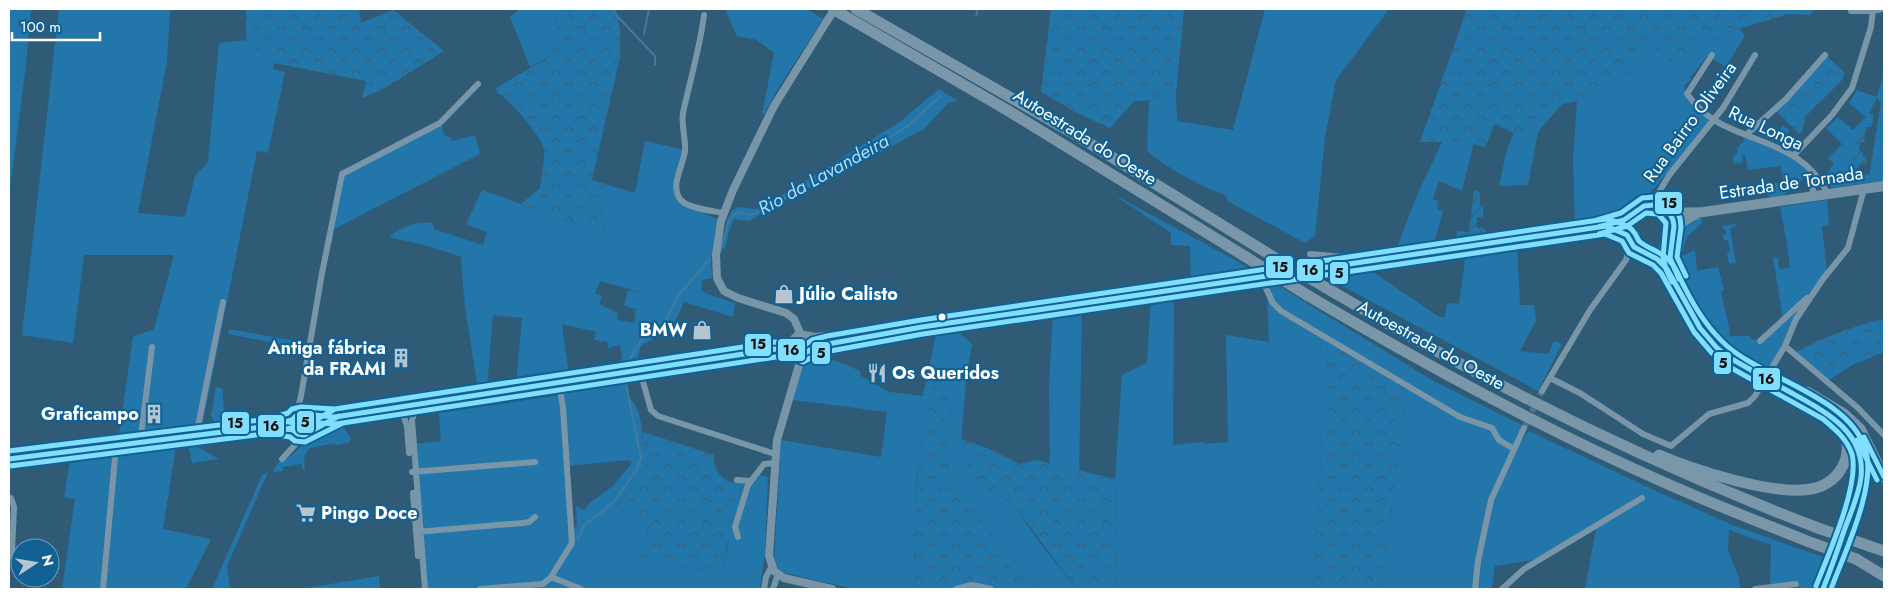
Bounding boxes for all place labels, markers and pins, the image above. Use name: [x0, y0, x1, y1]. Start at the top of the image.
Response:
place label: Júlio Calisto: [796, 281, 898, 307]
shop icon: Júlio Calisto: [773, 283, 795, 305]
unlabelled marker: [937, 312, 947, 322]
place label: BMW: [640, 317, 688, 343]
shop icon: BMW: [691, 319, 713, 341]
place label: Antiga fábrica da FRAMI: [267, 335, 386, 382]
building icon: Antiga fábrica da FRAMI: [390, 347, 412, 369]
place label: Os Queridos: [892, 360, 999, 386]
restaurant icon: Os Queridos: [866, 362, 888, 384]
place label: Graficampo: [41, 401, 139, 427]
building icon: Graficampo: [143, 403, 165, 425]
place label: Pingo Doce: [321, 500, 418, 526]
supermarket icon: Pingo Doce: [295, 502, 317, 524]

